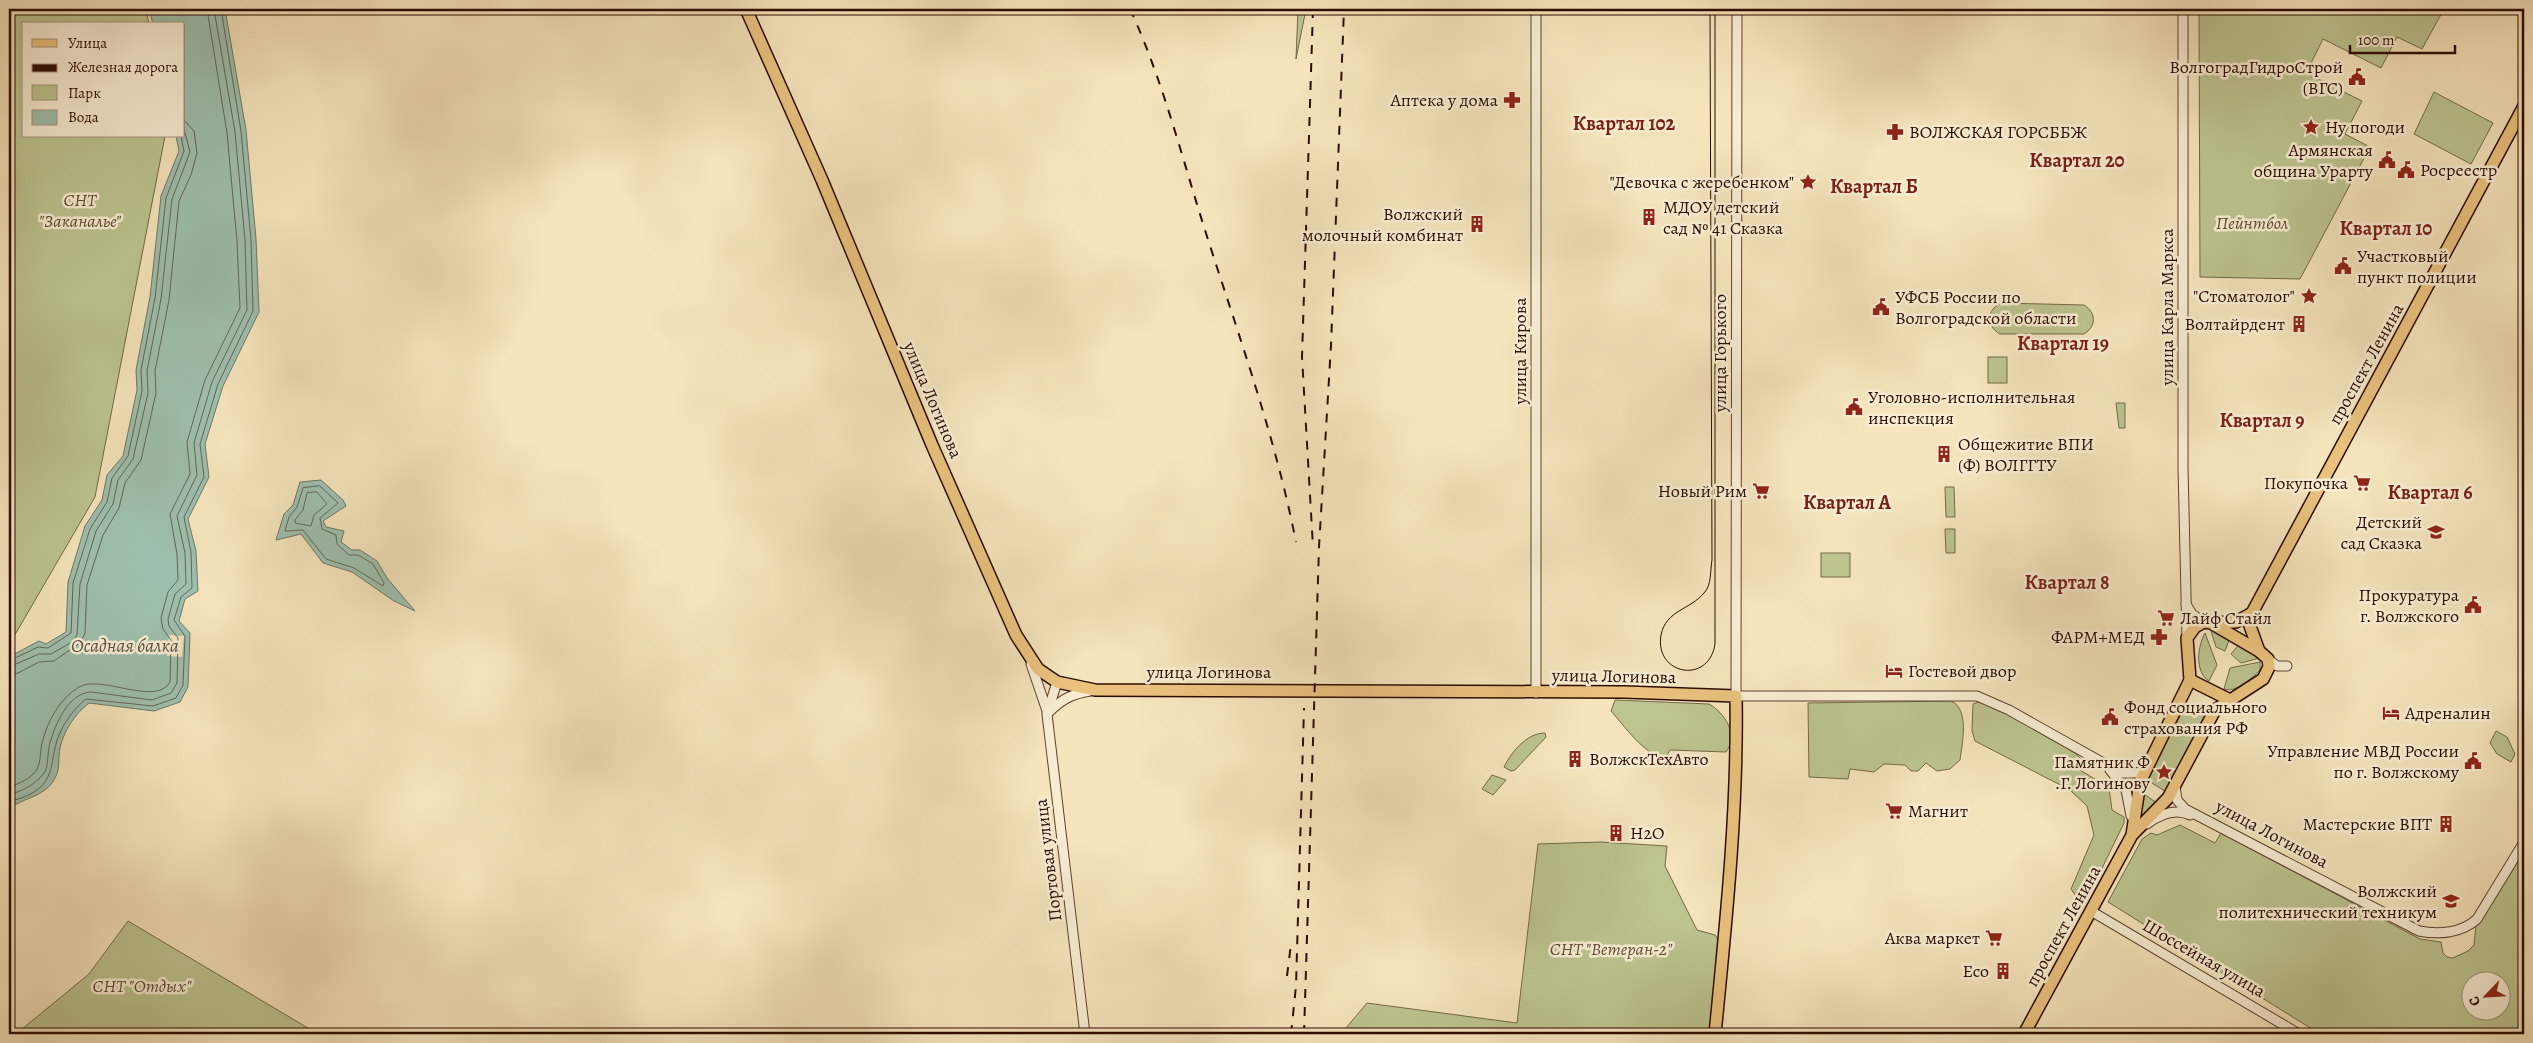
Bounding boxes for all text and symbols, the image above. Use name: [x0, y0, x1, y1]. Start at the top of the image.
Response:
legend: [22, 22, 185, 138]
scale bar: [2350, 22, 2456, 54]
text: 100 m: [2358, 30, 2395, 50]
text: Улица: [68, 33, 107, 53]
place label: ВолгоградГидроСтрой (ВГС): [2169, 55, 2343, 100]
text: Железная дорога: [68, 57, 178, 77]
public building icon: ВолгоградГидроСтрой (ВГС): [2347, 67, 2367, 87]
text: Парк: [68, 83, 101, 103]
place label: Аптека у дома: [1390, 88, 1499, 112]
pharmacy icon: Аптека у дома: [1502, 90, 1522, 110]
text: Вода: [68, 107, 99, 127]
district label: Квартал 102: [1573, 110, 1676, 137]
place label: Ну погоди: [2325, 115, 2405, 139]
place icon: Ну погоди: [2301, 117, 2321, 137]
place label: ВОЛЖСКАЯ ГОРСББЖ: [1909, 120, 2087, 144]
pharmacy icon: ВОЛЖСКАЯ ГОРСББЖ: [1885, 122, 1905, 142]
place label: Армянская община Урарту: [2254, 138, 2374, 183]
district label: Квартал 20: [2029, 147, 2125, 174]
public building icon: Армянская община Урарту: [2377, 150, 2397, 170]
place label: Росреестр: [2420, 158, 2497, 182]
public building icon: Росреестр: [2396, 160, 2416, 180]
place label: "Девочка с жеребенком": [1610, 170, 1794, 194]
place icon: "Девочка с жеребенком": [1798, 172, 1818, 192]
district label: Квартал Б: [1830, 173, 1918, 200]
park label: СНТ "Заканалье": [39, 188, 122, 233]
place label: МДОУ детский сад № 41 Сказка: [1663, 195, 1784, 240]
place label: Волжский молочный комбинат: [1302, 202, 1463, 247]
building icon: МДОУ детский сад № 41 Сказка: [1639, 207, 1659, 227]
park label: Пейнтбол: [2216, 211, 2288, 235]
building icon: Волжский молочный комбинат: [1467, 214, 1487, 234]
district label: Квартал 10: [2340, 215, 2432, 242]
street label: улица Карла Маркса: [2155, 228, 2179, 387]
place label: Участковый пункт полиции: [2357, 244, 2477, 289]
public building icon: Участковый пункт полиции: [2333, 256, 2353, 276]
place label: "Стоматолог": [2193, 284, 2295, 308]
place label: УФСБ России по Волгоградской области: [1895, 285, 2076, 330]
place icon: "Стоматолог": [2299, 286, 2319, 306]
street label: улица Горького: [1708, 294, 1732, 413]
street label: улица Кирова: [1508, 297, 1532, 405]
public building icon: УФСБ России по Волгоградской области: [1871, 297, 1891, 317]
street label: проспект Ленина: [2323, 298, 2410, 429]
place label: Волтайрдент: [2185, 312, 2285, 336]
building icon: Волтайрдент: [2289, 314, 2309, 334]
district label: Квартал 19: [2017, 330, 2109, 357]
street label: улица Логинова: [897, 337, 969, 463]
place label: Уголовно-исполнительная инспекция: [1868, 385, 2075, 430]
public building icon: Уголовно-исполнительная инспекция: [1844, 397, 1864, 417]
district label: Квартал 9: [2220, 407, 2304, 434]
place label: Общежитие ВПИ (Ф) ВОЛГГТУ: [1958, 432, 2094, 477]
building icon: Общежитие ВПИ (Ф) ВОЛГГТУ: [1934, 444, 1954, 464]
place label: Покупочка: [2264, 471, 2349, 495]
supermarket icon: Покупочка: [2352, 473, 2372, 493]
place label: Новый Рим: [1658, 479, 1747, 503]
district label: Квартал 6: [2388, 479, 2473, 506]
supermarket icon: Новый Рим: [1751, 481, 1771, 501]
district label: Квартал А: [1803, 489, 1892, 516]
place label: Детский сад Сказка: [2340, 510, 2423, 555]
school or university icon: Детский сад Сказка: [2426, 522, 2446, 542]
district label: Квартал 8: [2024, 569, 2110, 596]
place label: Прокуратура г. Волжского: [2358, 583, 2460, 628]
public building icon: Прокуратура г. Волжского: [2463, 595, 2483, 615]
place label: Лайф Стайл: [2180, 606, 2272, 630]
supermarket icon: Лайф Стайл: [2156, 608, 2176, 628]
place label: ФАРМ+МЕД: [2051, 625, 2145, 649]
pharmacy icon: ФАРМ+МЕД: [2149, 627, 2169, 647]
water label: Осадная балка: [71, 633, 179, 659]
place label: Гостевой двор: [1908, 659, 2016, 683]
street label: улица Логинова: [1146, 660, 1272, 684]
hotel icon: Гостевой двор: [1884, 661, 1904, 681]
street label: улица Логинова: [1551, 663, 1677, 689]
place label: Фонд социального страхования РФ: [2124, 695, 2267, 740]
place label: Адреналин: [2404, 701, 2491, 725]
hotel icon: Адреналин: [2381, 703, 2401, 723]
public building icon: Фонд социального страхования РФ: [2100, 707, 2120, 727]
place label: Управление МВД России по г. Волжскому: [2267, 739, 2460, 784]
place label: ВолжскТехАвто: [1589, 747, 1709, 771]
building icon: ВолжскТехАвто: [1565, 749, 1585, 769]
place label: Памятник Ф .Г. Логинову: [2054, 750, 2151, 795]
public building icon: Управление МВД России по г. Волжскому: [2463, 751, 2483, 771]
place icon: Памятник Ф .Г. Логинову: [2154, 762, 2174, 782]
street label: улица Логинова: [2211, 794, 2333, 874]
street label: Портовая улица: [1028, 797, 1067, 923]
place label: Магнит: [1908, 799, 1968, 823]
supermarket icon: Магнит: [1884, 801, 1904, 821]
place label: Мастерские ВПТ: [2303, 812, 2432, 836]
building icon: Мастерские ВПТ: [2436, 814, 2456, 834]
place label: H2O: [1630, 821, 1665, 845]
building icon: H2O: [1606, 823, 1626, 843]
street label: проспект Ленина: [2020, 860, 2107, 991]
place label: Волжский политехнический техникум: [2219, 879, 2437, 924]
school or university icon: Волжский политехнический техникум: [2441, 891, 2461, 911]
street label: Шоссейная улица: [2138, 913, 2271, 1003]
place label: Аква маркет: [1884, 926, 1980, 950]
supermarket icon: Аква маркет: [1984, 928, 2004, 948]
park label: СНТ "Ветеран-2": [1550, 937, 1673, 961]
place label: Eco: [1962, 959, 1989, 983]
building icon: Eco: [1993, 961, 2013, 981]
north arrow: [2460, 970, 2510, 1020]
park label: СНТ "Отдых": [92, 974, 192, 998]
text: С: [2464, 993, 2485, 1009]

